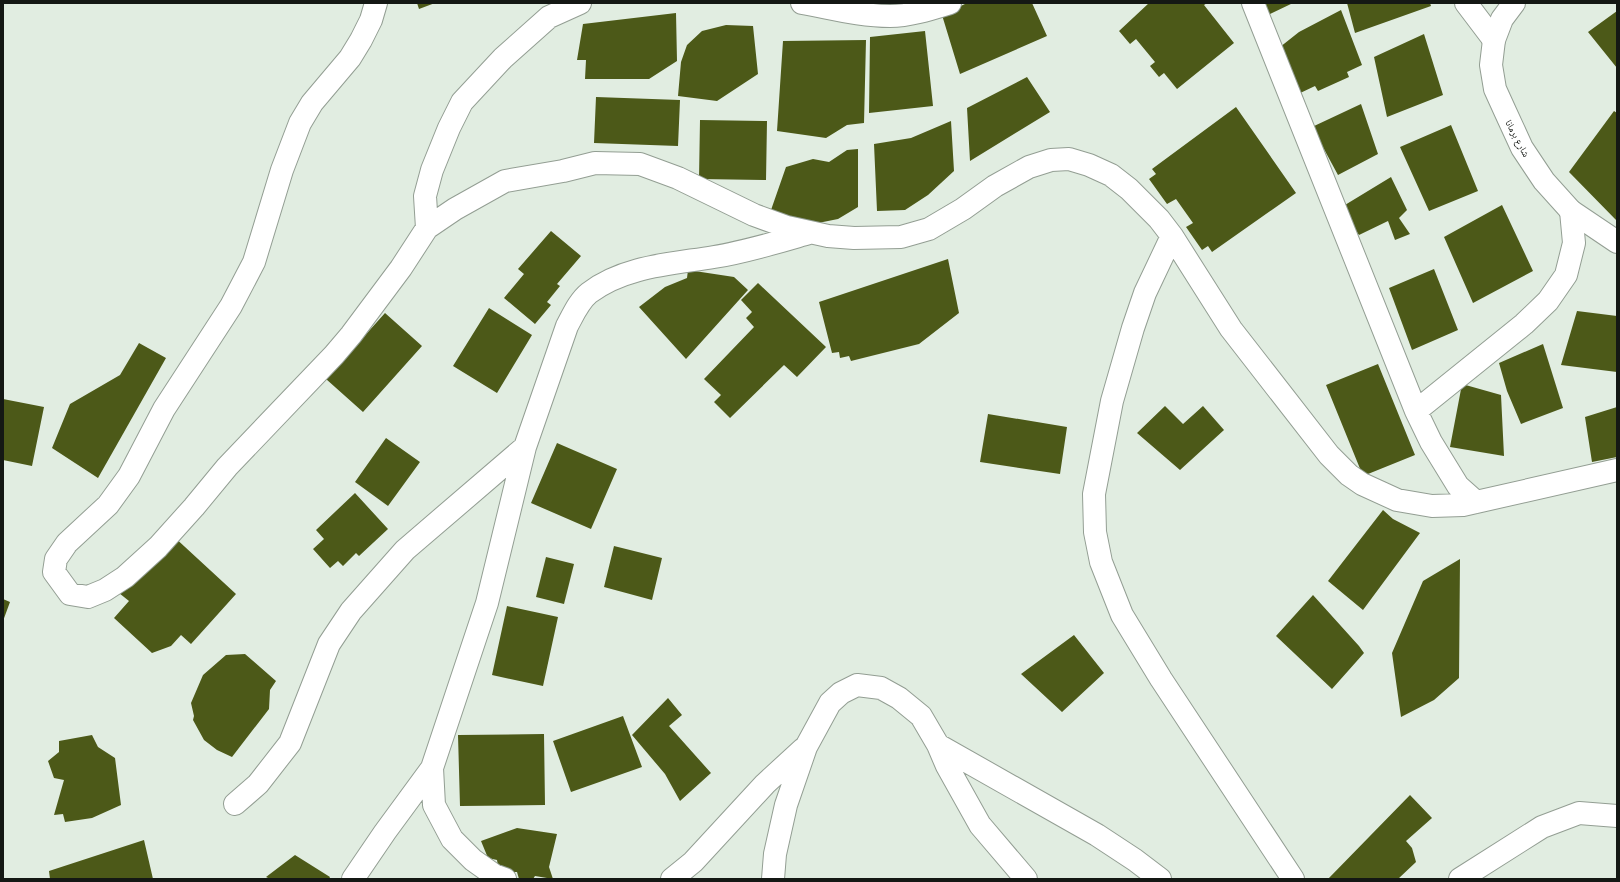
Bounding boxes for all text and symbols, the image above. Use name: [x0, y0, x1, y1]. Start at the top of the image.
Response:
street label: شارع برمانا: [1502, 118, 1532, 160]

